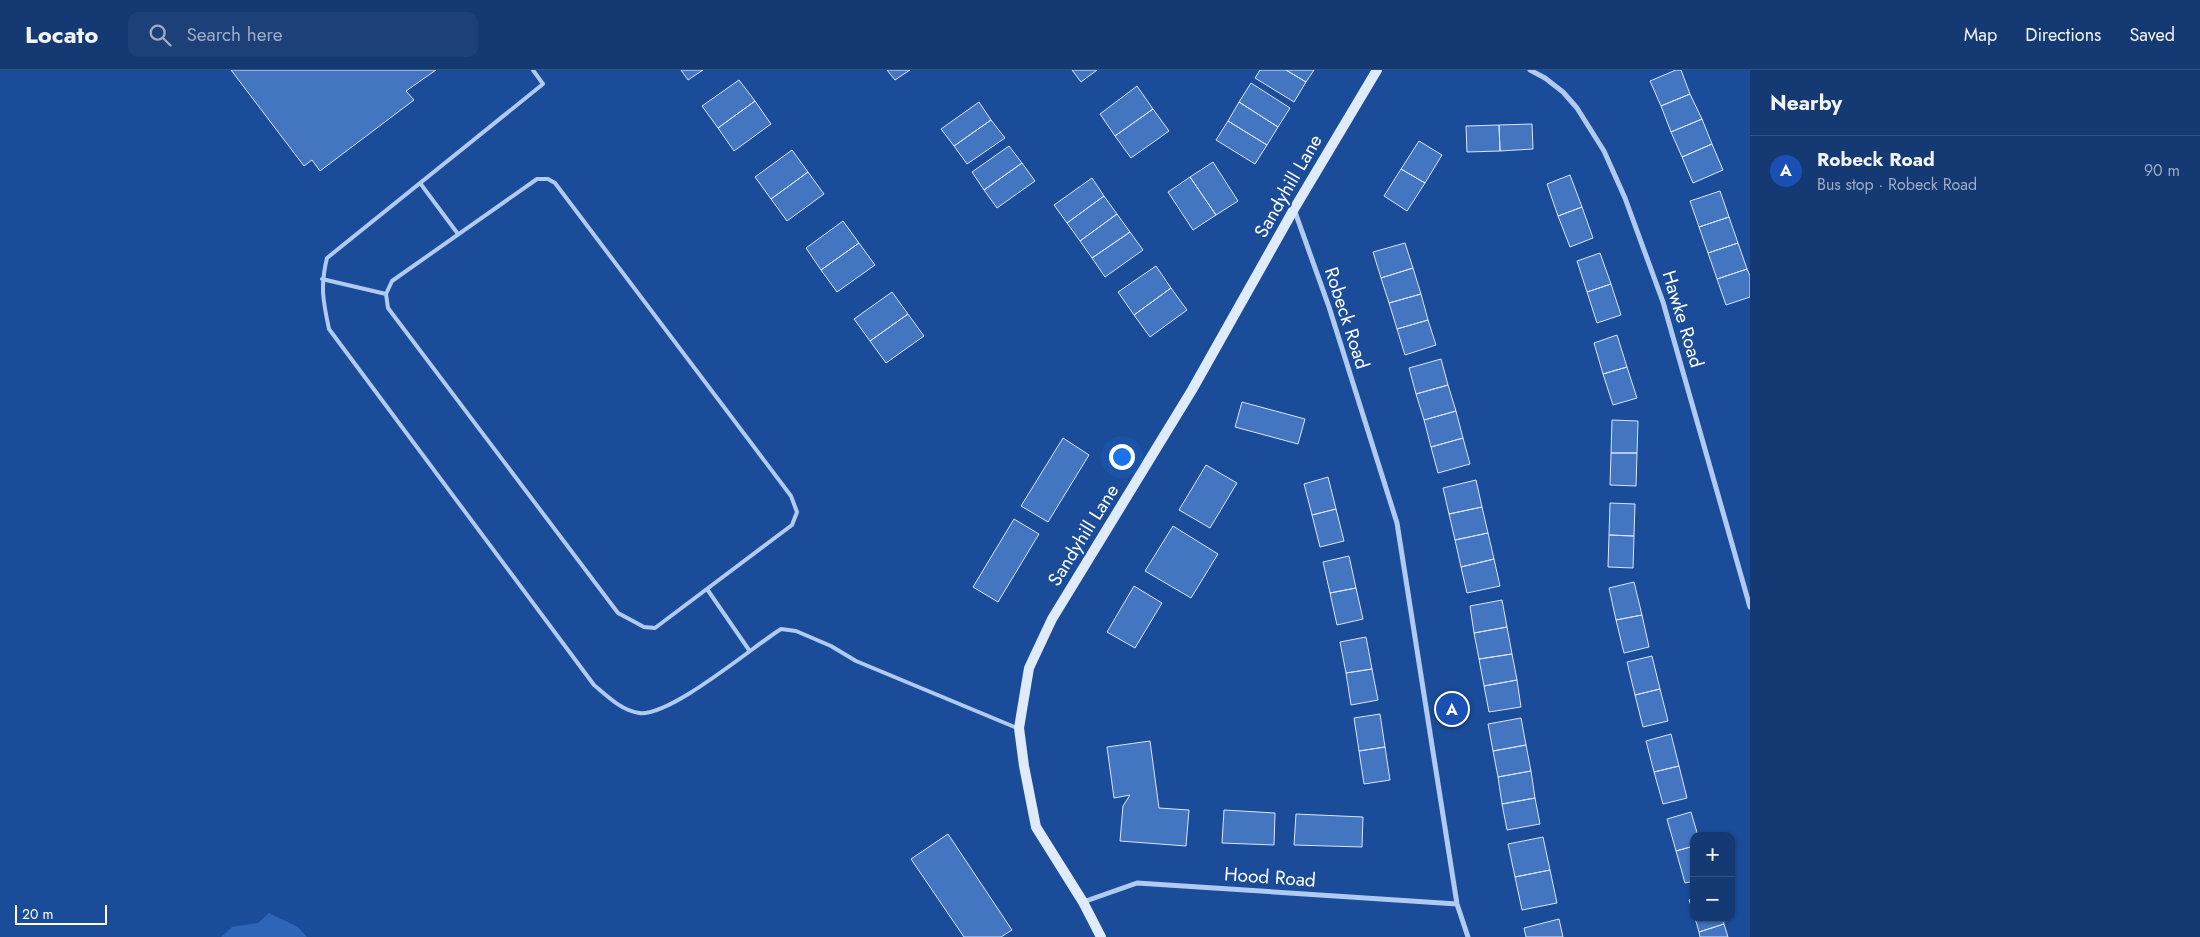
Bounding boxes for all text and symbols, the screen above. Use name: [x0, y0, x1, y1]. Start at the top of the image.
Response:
search box: [128, 12, 478, 57]
text: Locato: [25, 17, 98, 52]
icon: search: [146, 21, 174, 49]
text: Search here: [186, 21, 283, 48]
text: Map: [1964, 22, 1997, 48]
text: Directions: [2025, 22, 2101, 48]
text: Saved: [2129, 22, 2175, 48]
text: Nearby: [1770, 88, 1842, 118]
street label: Sandyhill Lane: [1247, 129, 1329, 243]
text: Robeck Road: [1817, 146, 1935, 173]
text: A: [1780, 159, 1792, 182]
text: 90 m: [2144, 159, 2180, 182]
text: Bus stop · Robeck Road: [1817, 173, 1977, 196]
street label: Robeck Road: [1318, 264, 1376, 372]
street label: Hawke Road: [1655, 267, 1711, 371]
your location: [1109, 444, 1135, 470]
street label: Sandyhill Lane: [1041, 479, 1125, 591]
pin: A: [1436, 690, 1468, 728]
map controls: [1690, 832, 1735, 922]
button: +: [1690, 832, 1735, 877]
street label: Hood Road: [1223, 860, 1317, 894]
button: −: [1690, 877, 1735, 922]
scale bar: [15, 902, 108, 925]
text: 20 m: [22, 904, 54, 924]

